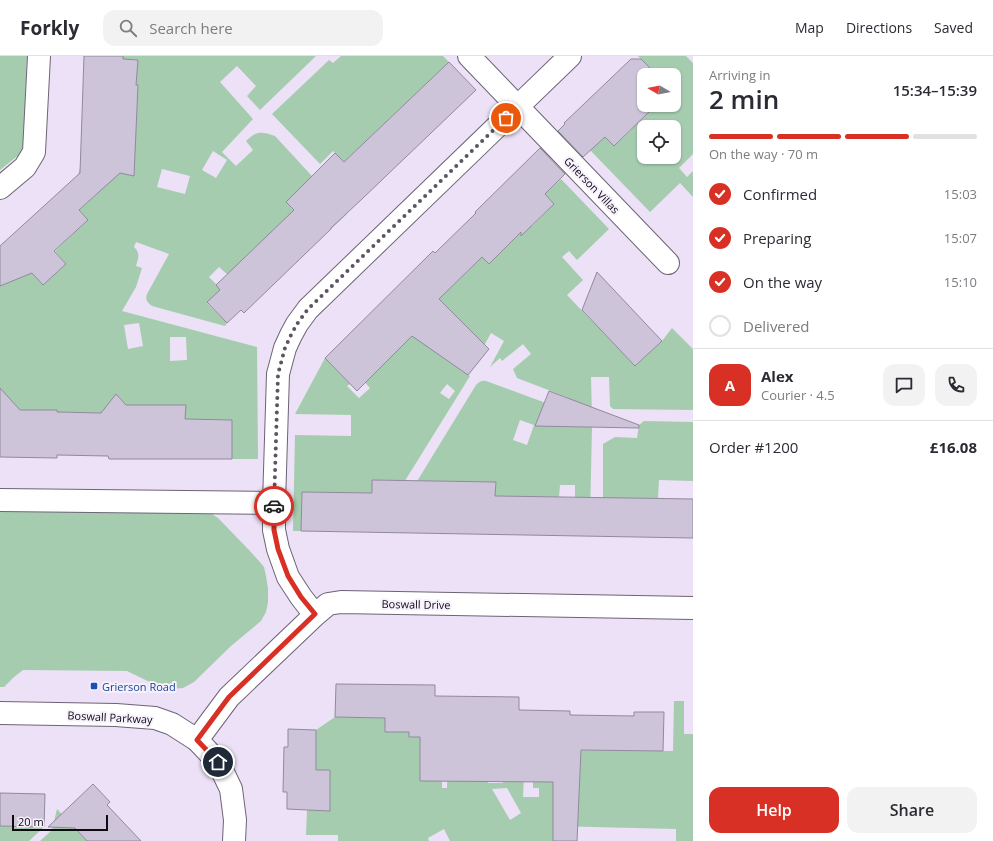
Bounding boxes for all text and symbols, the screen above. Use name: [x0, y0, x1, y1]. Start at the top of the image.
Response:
search box: [103, 10, 383, 46]
text: Forkly: [20, 15, 79, 41]
icon: search: [117, 17, 139, 39]
text: Search here: [149, 18, 233, 38]
text: Map: [795, 18, 824, 37]
text: Directions: [846, 18, 912, 37]
text: Saved: [934, 18, 973, 37]
text: Arriving in: [709, 66, 771, 84]
north arrow: [637, 68, 681, 112]
map controls: [637, 68, 681, 164]
text: 15:34–15:39: [893, 80, 977, 100]
text: 2 min: [709, 81, 779, 117]
pin: [489, 101, 523, 135]
icon: bag: [495, 107, 517, 129]
button: locate: [637, 120, 681, 164]
text: On the way · 70 m: [709, 145, 818, 163]
street label: Grierson Villas: [561, 153, 623, 217]
icon: check: [709, 183, 731, 205]
text: Confirmed: [743, 184, 817, 204]
text: 15:03: [944, 185, 977, 203]
icon: check: [709, 227, 731, 249]
text: Preparing: [743, 228, 811, 248]
text: 15:07: [944, 229, 977, 247]
icon: check: [709, 271, 731, 293]
text: On the way: [743, 272, 822, 292]
text: 15:10: [944, 273, 977, 291]
text: Delivered: [743, 316, 810, 336]
button: chat: [883, 364, 925, 406]
button: phone: [935, 364, 977, 406]
text: Alex: [761, 366, 793, 386]
text: A: [725, 375, 735, 395]
text: Courier · 4.5: [761, 386, 835, 404]
text: Order #1200: [709, 437, 798, 457]
text: £16.08: [930, 437, 977, 457]
courier: [254, 486, 294, 526]
icon: car: [263, 495, 285, 517]
street label: Boswall Drive: [381, 596, 451, 612]
place label: Grierson Road: [102, 679, 176, 694]
marker: Grierson Road: [89, 681, 99, 691]
street label: Boswall Parkway: [67, 707, 153, 727]
pin: [201, 745, 235, 779]
icon: home: [207, 751, 229, 773]
button: Help: [709, 787, 839, 833]
button: Share: [847, 787, 977, 833]
scale bar: [12, 813, 108, 832]
text: 20 m: [18, 814, 44, 829]

